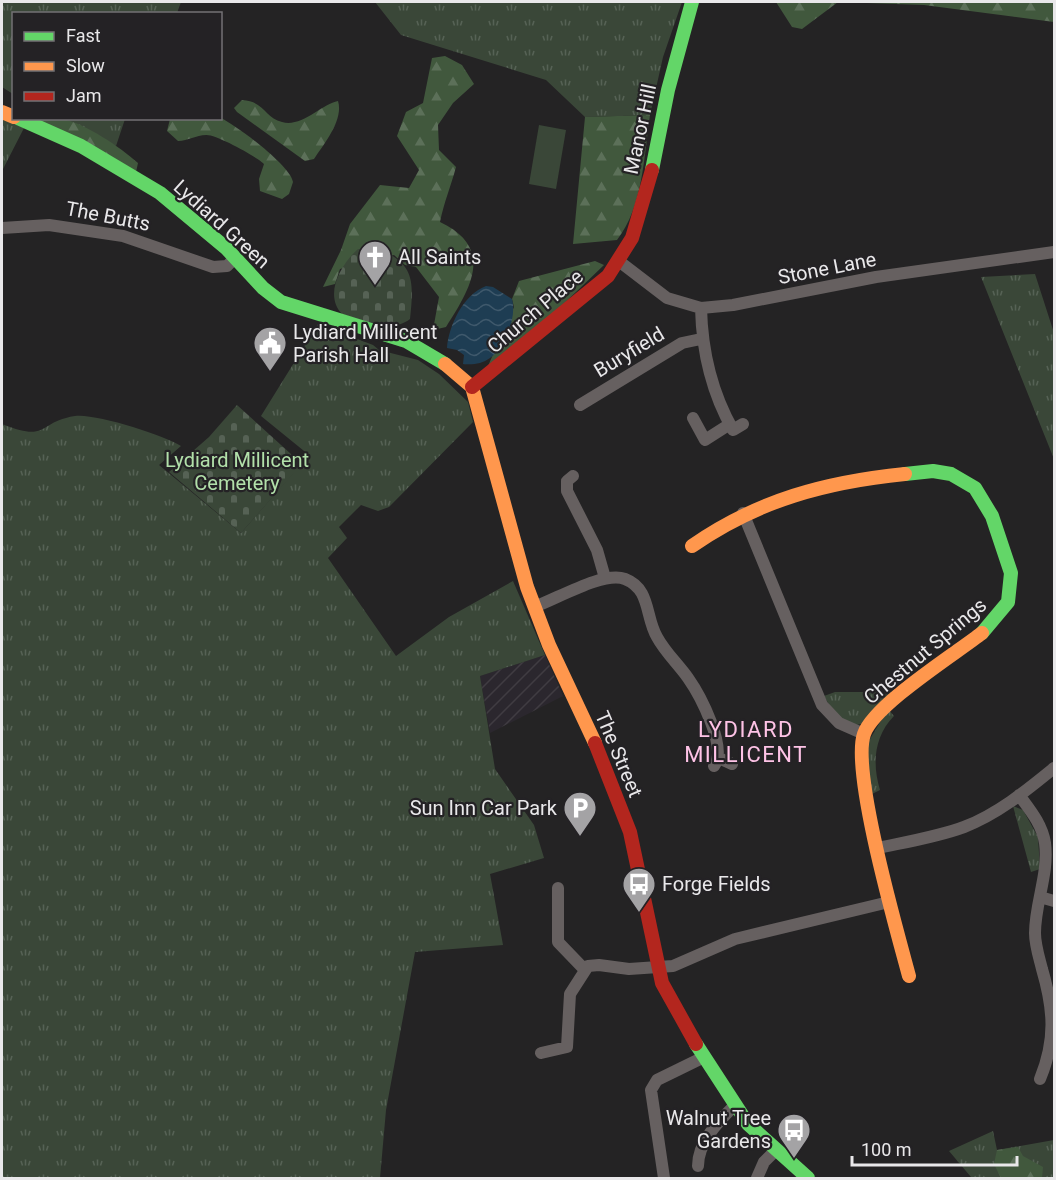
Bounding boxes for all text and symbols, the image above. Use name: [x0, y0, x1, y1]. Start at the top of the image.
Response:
legend: [12, 12, 222, 120]
text: Fast: [66, 25, 101, 46]
text: Slow: [66, 55, 105, 76]
street label: Manor Hill: [619, 82, 661, 176]
text: Jam: [66, 85, 102, 106]
street label: Lydiard Green: [169, 175, 275, 273]
street label: The Butts: [64, 196, 152, 236]
church icon: All Saints: [357, 239, 393, 286]
place label: All Saints: [398, 245, 481, 269]
street label: Stone Lane: [776, 247, 878, 289]
street label: Church Place: [482, 264, 588, 358]
place label: Lydiard Millicent Parish Hall: [293, 320, 437, 367]
street label: Buryfield: [590, 322, 668, 382]
public building icon: Lydiard Millicent Parish Hall: [252, 325, 288, 372]
park label: Lydiard Millicent Cemetery: [165, 448, 309, 495]
street label: Chestnut Springs: [859, 593, 991, 709]
street label: The Street: [590, 707, 648, 801]
district label: LYDIARD MILLICENT: [684, 717, 808, 767]
parking icon: Sun Inn Car Park: [562, 790, 598, 837]
place label: Sun Inn Car Park: [410, 796, 558, 820]
bus stop icon: Forge Fields: [621, 866, 657, 913]
place label: Forge Fields: [662, 872, 771, 896]
place label: Walnut Tree Gardens: [666, 1106, 771, 1153]
bus stop icon: Walnut Tree Gardens: [776, 1112, 812, 1159]
scale bar: [852, 1129, 1017, 1167]
text: 100 m: [861, 1139, 912, 1160]

